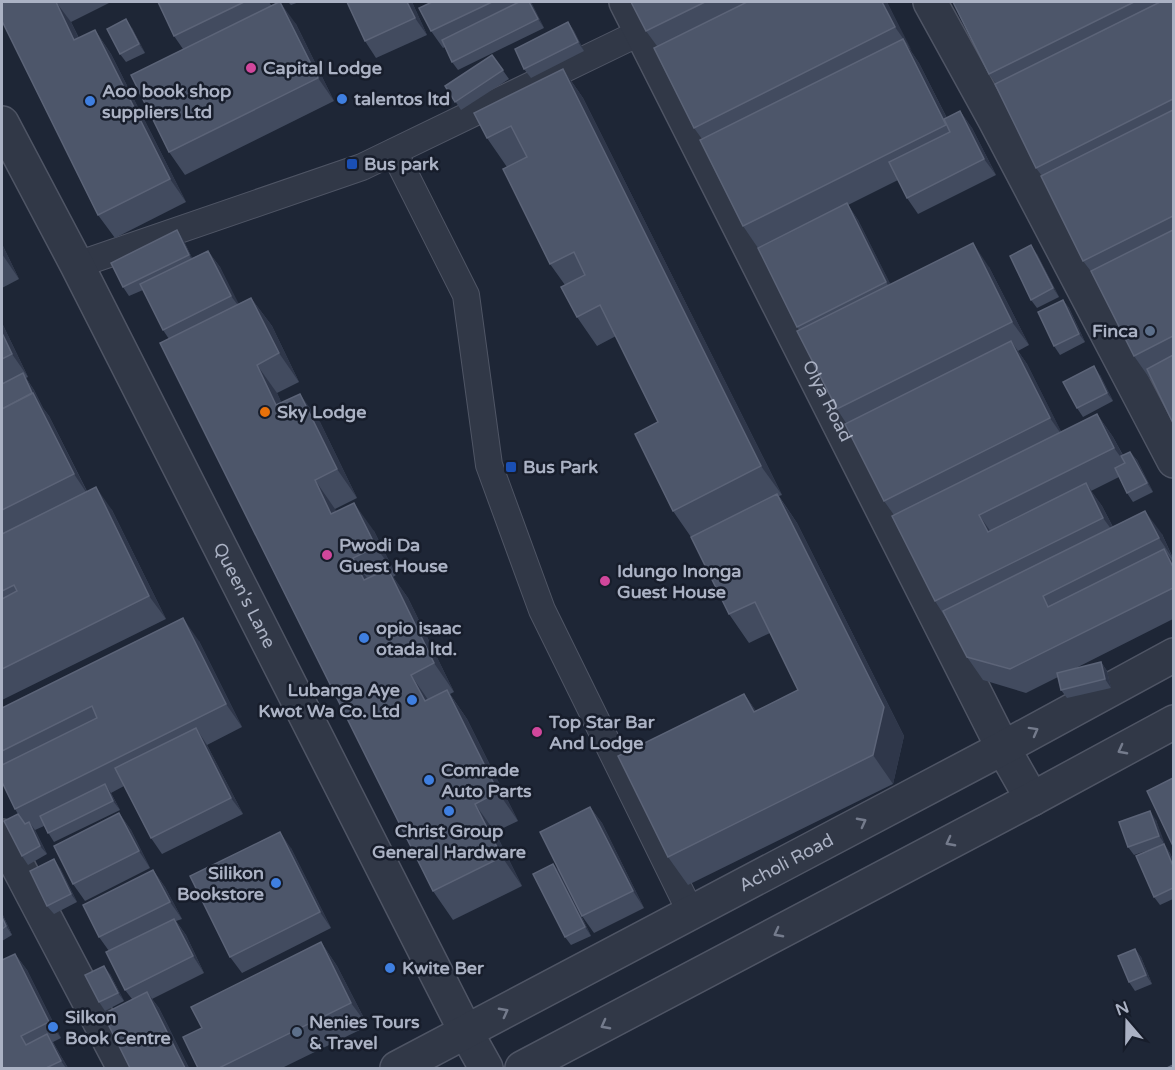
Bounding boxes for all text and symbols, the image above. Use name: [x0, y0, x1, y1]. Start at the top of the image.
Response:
place label: Capital Lodge: [263, 57, 382, 79]
marker: Capital Lodge: [244, 61, 258, 75]
place label: Aoo book shop suppliers Ltd: [102, 80, 231, 123]
place label: talentos ltd: [354, 88, 450, 110]
marker: talentos ltd: [335, 92, 349, 106]
marker: Aoo book shop suppliers Ltd: [83, 94, 97, 108]
place label: Bus park: [364, 153, 439, 175]
marker: Bus park: [345, 157, 359, 171]
place label: Finca: [1092, 320, 1138, 342]
marker: Finca: [1143, 324, 1157, 338]
street label: Olya Road: [798, 356, 857, 445]
place label: Sky Lodge: [277, 401, 366, 423]
marker: Sky Lodge: [258, 405, 272, 419]
place label: Bus Park: [523, 456, 598, 478]
marker: Bus Park: [504, 460, 518, 474]
place label: Pwodi Da Guest House: [339, 534, 448, 577]
street label: Queen's Lane: [209, 539, 281, 652]
marker: Pwodi Da Guest House: [320, 548, 334, 562]
place label: Idungo Inonga Guest House: [617, 560, 741, 603]
marker: Idungo Inonga Guest House: [598, 574, 612, 588]
place label: opio isaac otada ltd.: [376, 617, 462, 660]
marker: opio isaac otada ltd.: [357, 631, 371, 645]
place label: Lubanga Aye Kwot Wa Co. Ltd: [258, 679, 400, 722]
marker: Lubanga Aye Kwot Wa Co. Ltd: [405, 693, 419, 707]
place label: Top Star Bar And Lodge: [548, 711, 656, 754]
marker: Top Star Bar And Lodge: [530, 725, 544, 739]
one-way arrow: [1028, 727, 1039, 738]
one-way arrow: [1118, 743, 1128, 754]
place label: Comrade Auto Parts: [441, 759, 532, 802]
marker: Comrade Auto Parts: [422, 773, 436, 787]
marker: Christ Group General Hardware: [442, 804, 456, 818]
one-way arrow: [856, 818, 867, 830]
place label: Christ Group General Hardware: [372, 820, 526, 863]
street label: Acholi Road: [735, 829, 837, 896]
one-way arrow: [946, 835, 956, 846]
place label: Silikon Bookstore: [177, 862, 264, 905]
marker: Silikon Bookstore: [269, 876, 283, 890]
one-way arrow: [773, 926, 784, 938]
place label: Kwite Ber: [402, 957, 485, 979]
marker: Kwite Ber: [383, 961, 397, 975]
north arrow: [1097, 992, 1157, 1052]
text: N: [1113, 997, 1132, 1020]
place label: Silkon Book Centre: [65, 1006, 171, 1049]
one-way arrow: [498, 1008, 509, 1019]
place label: Nenies Tours & Travel: [309, 1011, 420, 1054]
one-way arrow: [601, 1018, 612, 1029]
marker: Silkon Book Centre: [46, 1020, 60, 1034]
marker: Nenies Tours & Travel: [290, 1025, 304, 1039]

